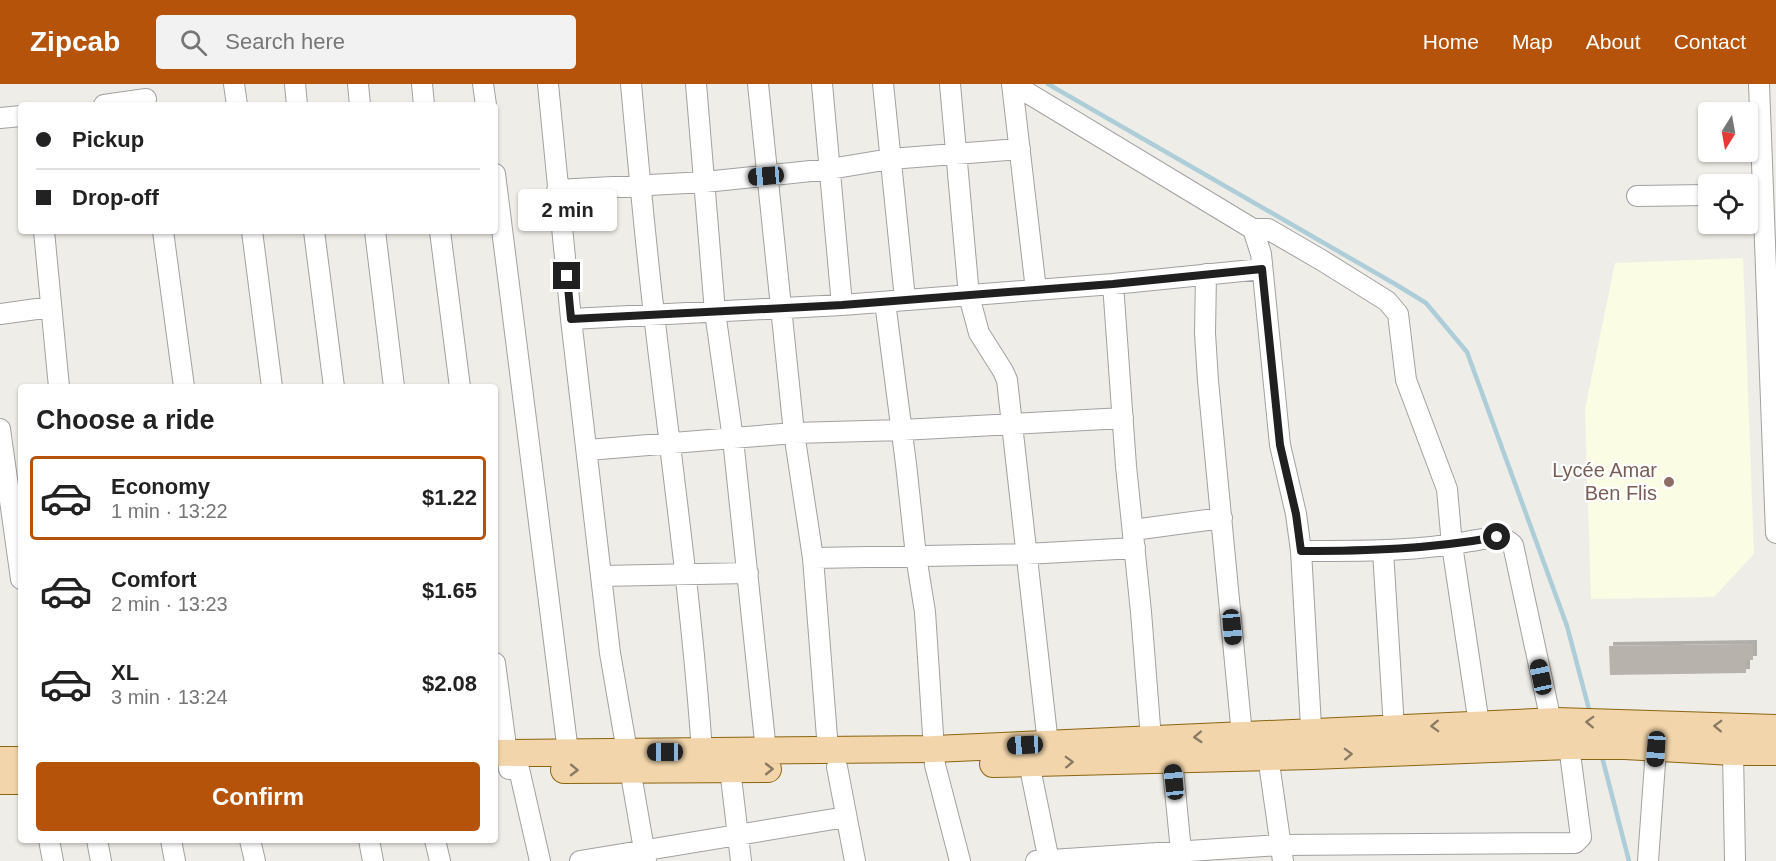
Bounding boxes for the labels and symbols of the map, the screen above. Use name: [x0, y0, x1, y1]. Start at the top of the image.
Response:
north arrow: [1698, 102, 1758, 162]
car: [747, 165, 785, 187]
callout: 2 min: [518, 189, 616, 231]
route end: [553, 262, 580, 289]
place label: Lycée Amar Ben Flis: [1552, 459, 1657, 504]
marker: Lycée Amar Ben Flis: [1662, 475, 1676, 489]
route start: [1483, 523, 1510, 550]
car: [1221, 608, 1243, 646]
car: [1528, 658, 1554, 696]
one-way arrow: [1586, 716, 1595, 728]
one-way arrow: [1431, 720, 1440, 732]
one-way arrow: [1713, 720, 1722, 732]
car: [1646, 730, 1666, 768]
one-way arrow: [1194, 731, 1203, 744]
car: [1007, 735, 1043, 755]
car: [647, 743, 683, 761]
one-way arrow: [1344, 748, 1353, 761]
one-way arrow: [1065, 755, 1074, 768]
one-way arrow: [765, 762, 774, 775]
car: [1163, 763, 1185, 801]
one-way arrow: [570, 764, 579, 776]

